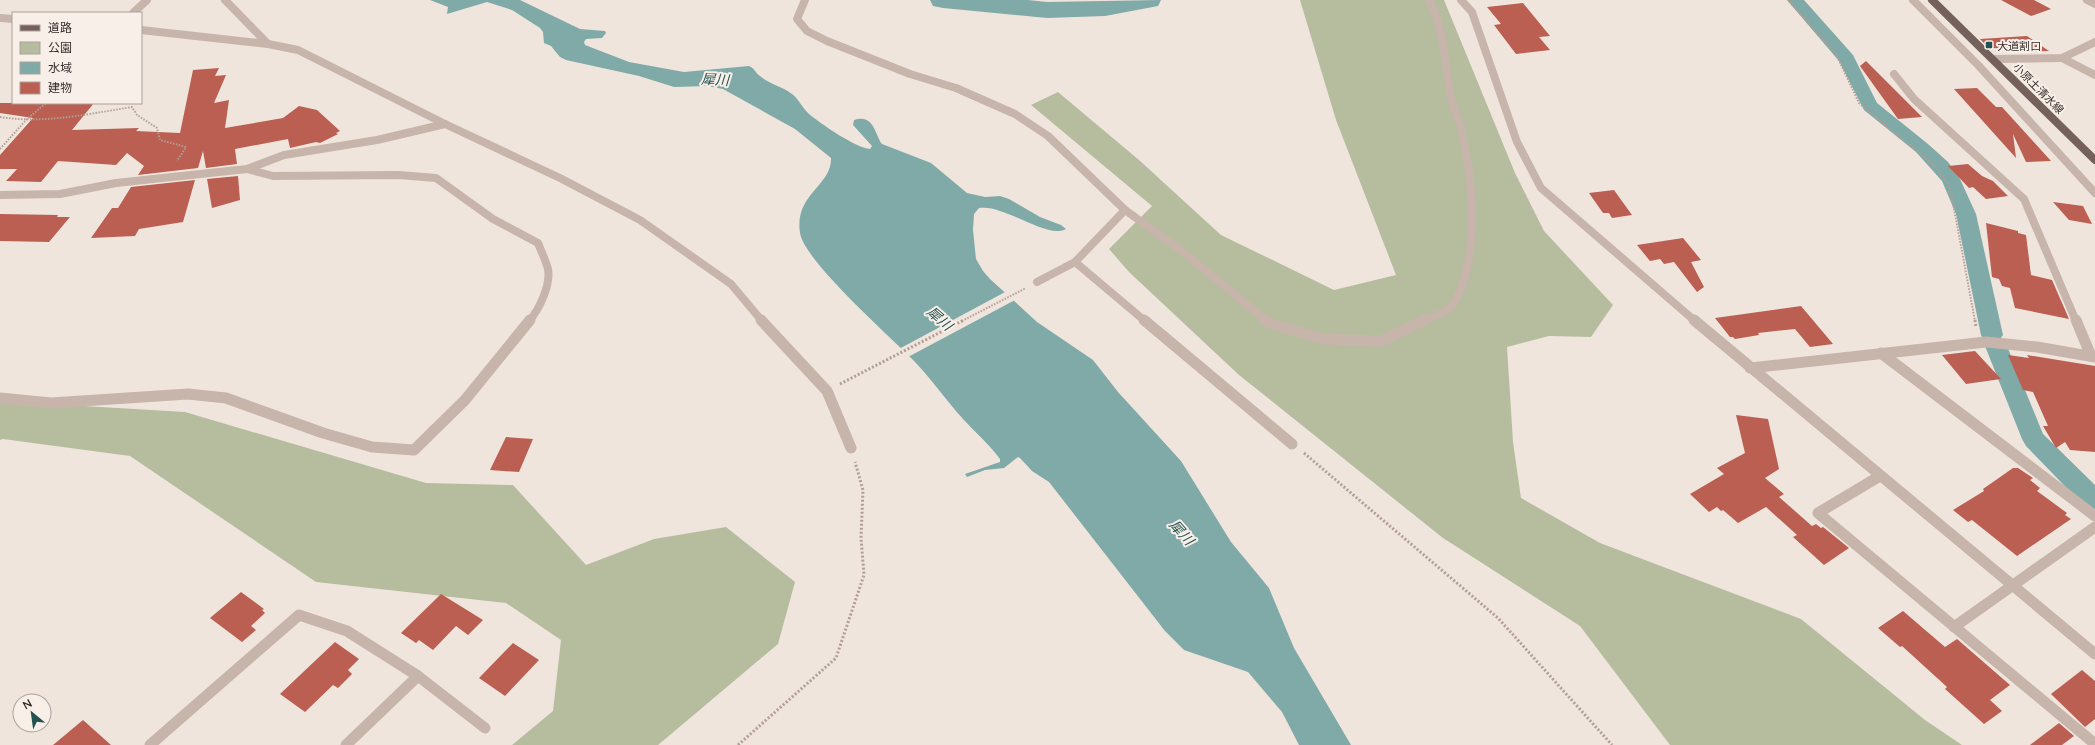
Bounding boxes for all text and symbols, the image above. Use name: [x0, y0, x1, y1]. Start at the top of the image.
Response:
legend: [12, 12, 142, 104]
text: 道路: [48, 20, 72, 35]
place label: 大道割口: [1997, 39, 2041, 52]
text: 公園: [48, 40, 72, 55]
marker: 大道割口: [1984, 40, 1994, 50]
text: 水域: [48, 60, 72, 75]
street label: 小原土清水線: [2011, 60, 2067, 116]
water label: 犀川: [701, 70, 731, 88]
text: 建物: [48, 80, 72, 95]
water label: 犀川: [924, 302, 958, 335]
water label: 犀川: [1166, 516, 1199, 550]
north arrow: [12, 693, 52, 733]
text: N: [20, 696, 34, 712]

